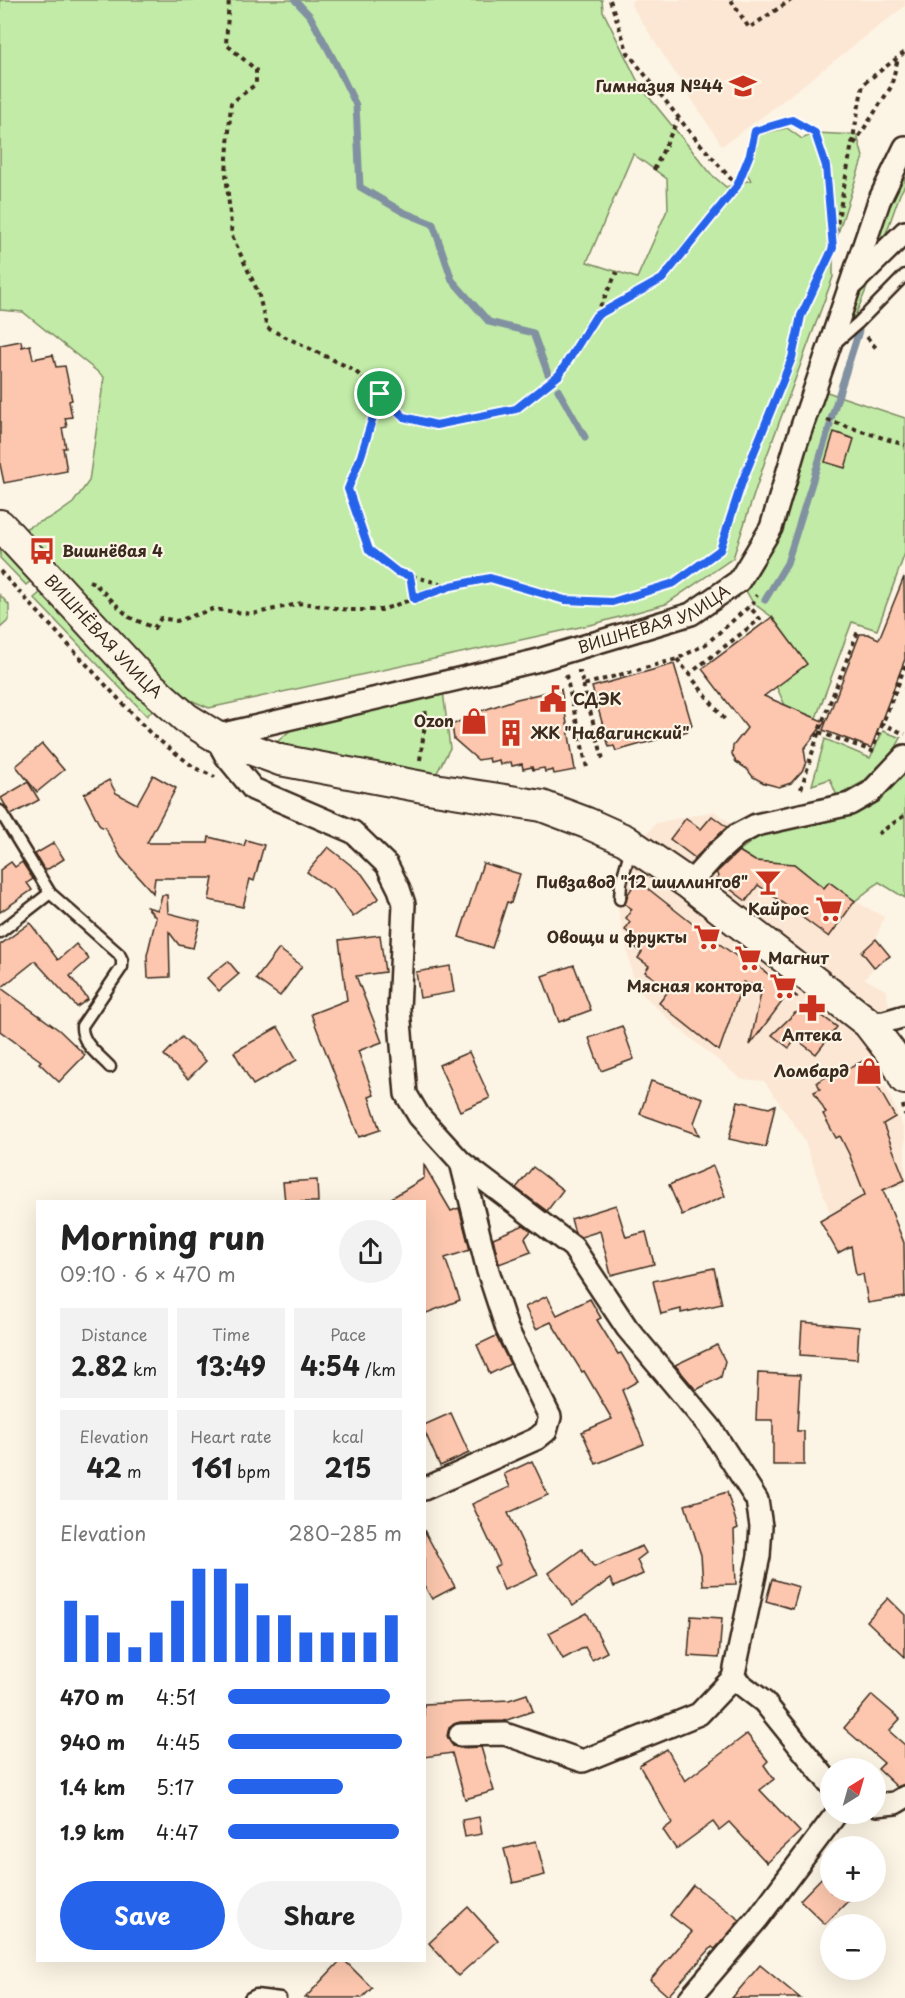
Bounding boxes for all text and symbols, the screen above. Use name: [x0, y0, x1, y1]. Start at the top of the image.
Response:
school or university icon: Гимназия №44: [728, 71, 758, 101]
place label: Гимназия №44: [595, 73, 723, 97]
pin: [354, 368, 405, 419]
icon: arrive: [363, 377, 396, 410]
bus stop icon: Вишнёвая 4: [27, 536, 57, 566]
place label: Вишнёвая 4: [62, 538, 163, 562]
street label: ВИШНЁВАЯ УЛИЦА: [40, 568, 169, 703]
street label: ВИШНЁВАЯ УЛИЦА: [574, 578, 734, 659]
public building icon: СДЭК: [538, 684, 568, 714]
place label: СДЭК: [573, 686, 621, 710]
shop icon: Ozon: [459, 706, 489, 736]
place label: Ozon: [414, 708, 454, 732]
building icon: ЖК "Навагинский": [496, 718, 526, 748]
place label: ЖК "Навагинский": [530, 720, 690, 744]
bar icon: Пивзавод "12 шиллингов": [753, 867, 783, 897]
place label: Пивзавод "12 шиллингов": [536, 869, 748, 893]
supermarket icon: Кайрос: [814, 894, 844, 924]
place label: Кайрос: [748, 896, 809, 920]
supermarket icon: Овощи и фрукты: [692, 922, 722, 952]
place label: Овощи и фрукты: [547, 924, 687, 948]
supermarket icon: Магнит: [733, 943, 763, 973]
place label: Магнит: [768, 945, 830, 969]
supermarket icon: Мясная контора: [768, 971, 798, 1001]
place label: Мясная контора: [627, 973, 763, 997]
pharmacy icon: Аптека: [797, 993, 827, 1023]
place label: Аптека: [782, 1022, 842, 1046]
shop icon: Ломбард: [854, 1056, 884, 1086]
place label: Ломбард: [774, 1058, 849, 1082]
text: Morning run: [60, 1211, 265, 1261]
button: share: [339, 1220, 402, 1283]
text: 09:10 · 6 × 470 m: [60, 1259, 236, 1289]
text: Distance: [80, 1322, 148, 1346]
text: Time: [212, 1322, 250, 1346]
text: Pace: [330, 1322, 366, 1346]
text: 2.82: [71, 1346, 128, 1385]
text: 13:49: [196, 1346, 266, 1385]
text: 4:54: [300, 1346, 360, 1385]
text: km: [128, 1357, 157, 1381]
text: /km: [360, 1357, 396, 1381]
text: Elevation: [79, 1424, 149, 1448]
text: Heart rate: [191, 1424, 271, 1448]
text: kcal: [332, 1424, 364, 1448]
text: 42: [86, 1448, 122, 1487]
text: 161: [192, 1448, 232, 1487]
text: 215: [324, 1448, 372, 1487]
text: m: [122, 1459, 142, 1483]
text: bpm: [232, 1459, 270, 1483]
text: Elevation: [60, 1518, 146, 1548]
text: 280–285 m: [288, 1518, 402, 1548]
text: 470 m: [60, 1682, 124, 1712]
text: 4:51: [156, 1682, 196, 1712]
text: 940 m: [60, 1727, 125, 1757]
text: 4:45: [156, 1727, 200, 1757]
north arrow: [820, 1758, 886, 1824]
map controls: [820, 1758, 886, 1980]
text: 1.4 km: [60, 1772, 126, 1802]
text: 5:17: [156, 1772, 194, 1802]
text: 1.9 km: [60, 1817, 125, 1847]
text: 4:47: [156, 1817, 198, 1847]
button: +: [820, 1836, 886, 1902]
button: Save: [60, 1881, 225, 1950]
button: Share: [237, 1881, 402, 1950]
button: −: [820, 1914, 886, 1980]

